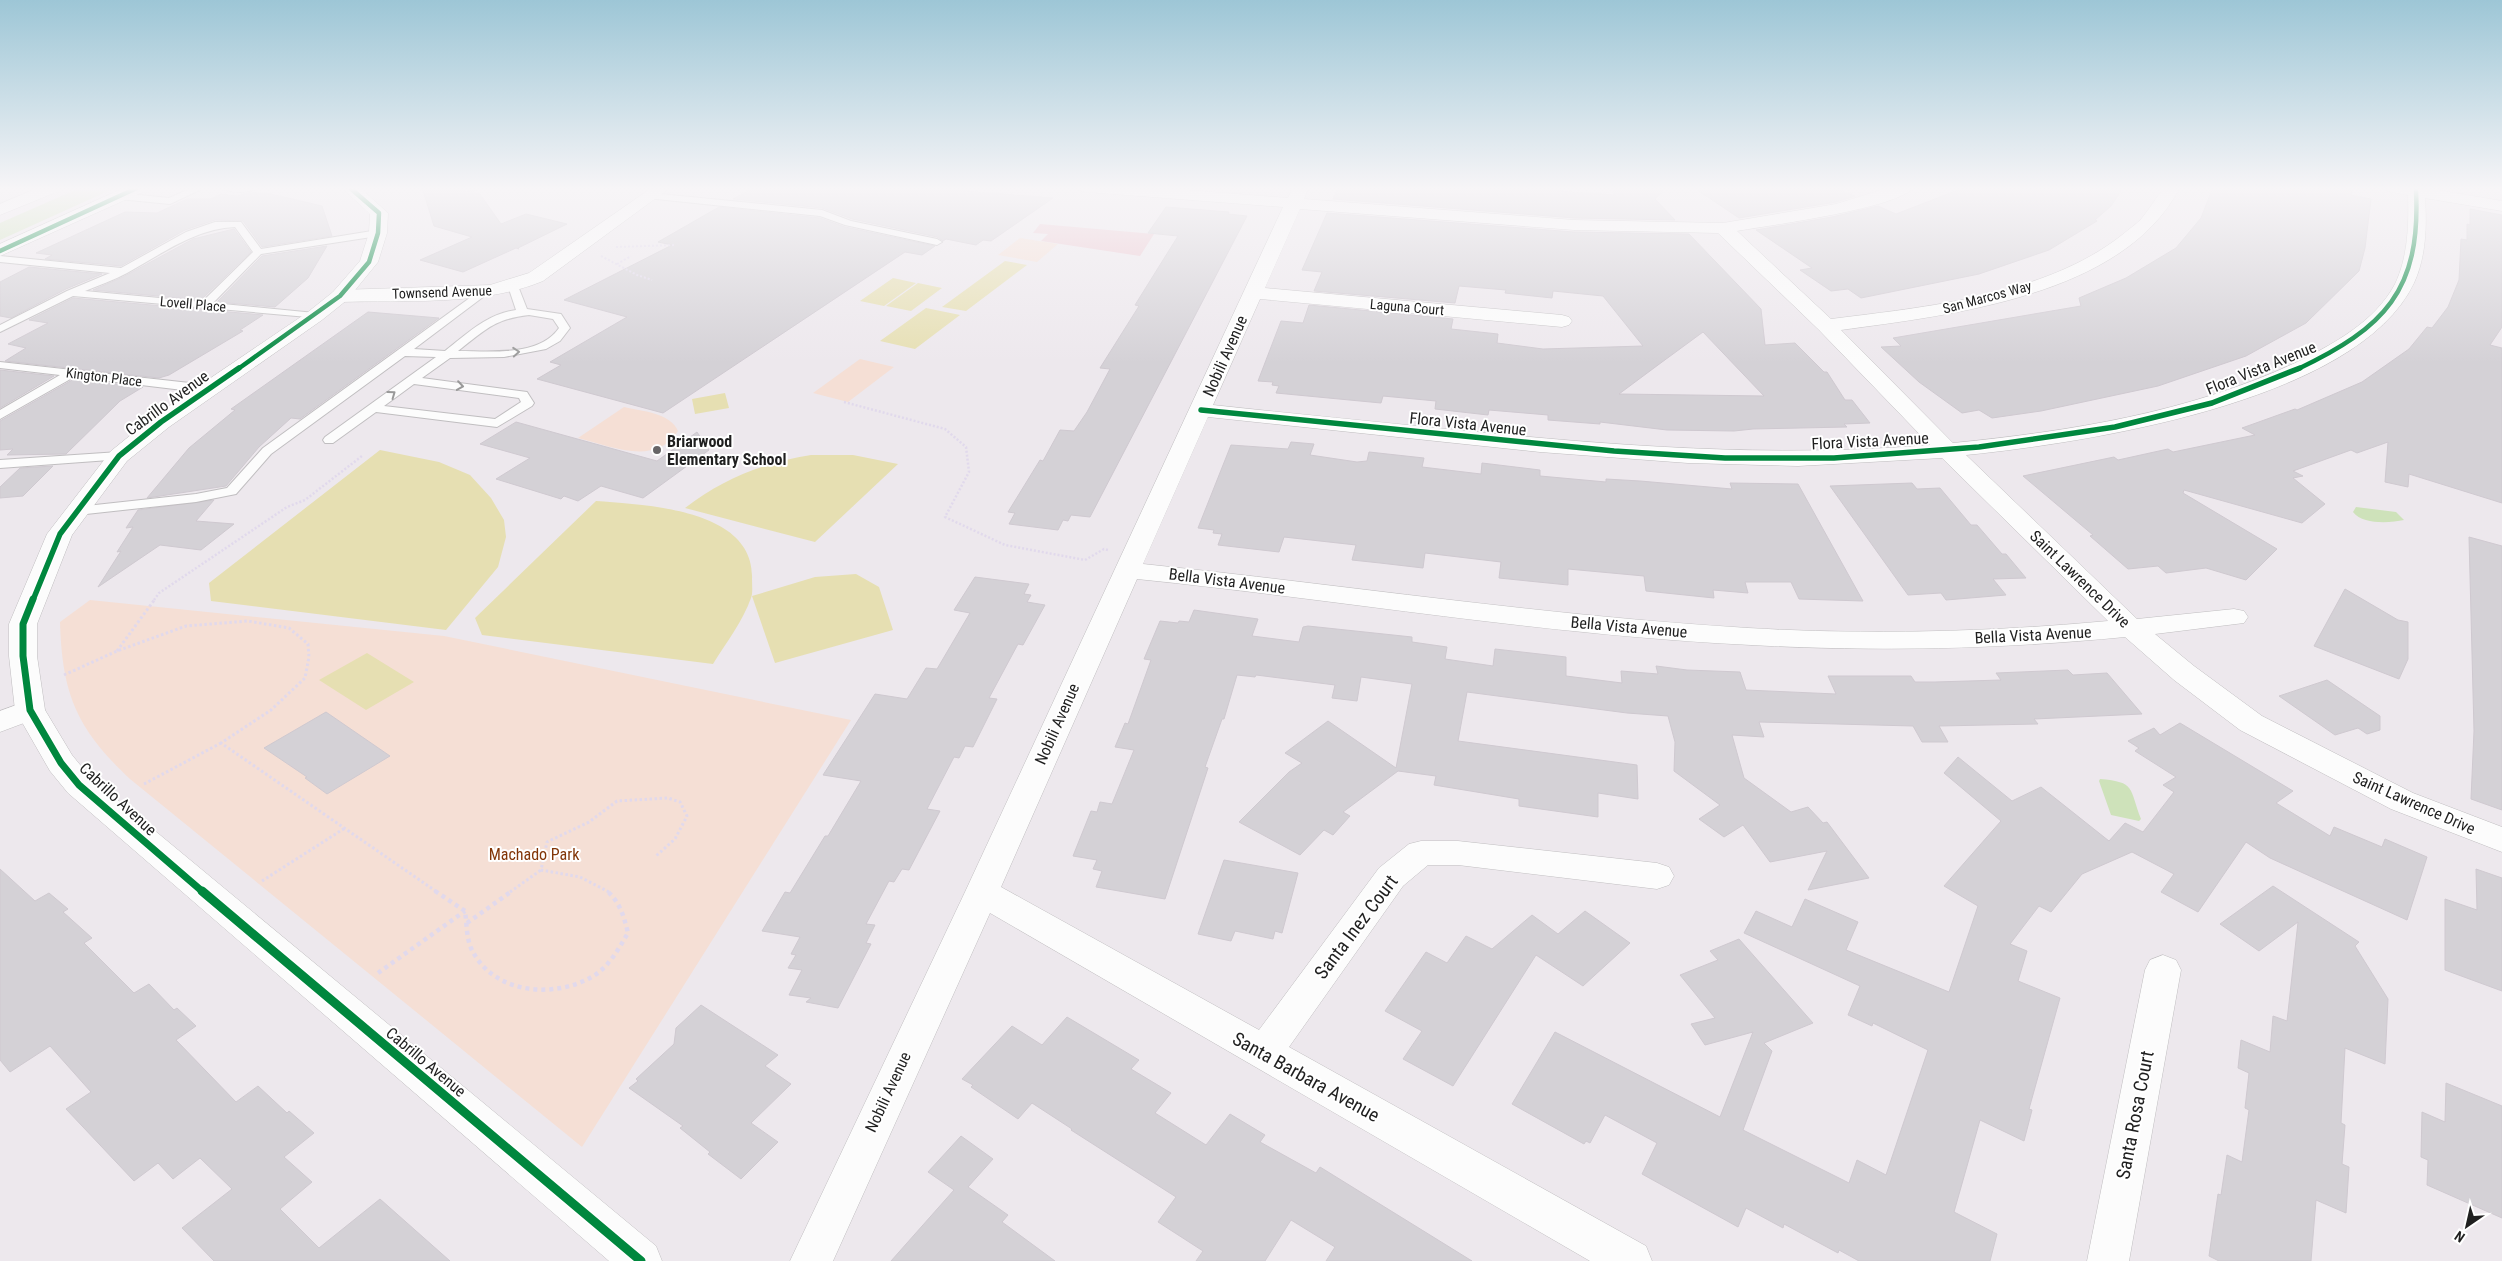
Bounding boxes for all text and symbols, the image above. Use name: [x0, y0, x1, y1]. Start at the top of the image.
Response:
street label: San Marcos Way: [1941, 277, 2033, 317]
street label: Townsend Avenue: [392, 282, 493, 302]
street label: Lovell Place: [159, 293, 227, 315]
street label: Laguna Court: [1369, 296, 1445, 318]
street label: Nobili Avenue: [1199, 313, 1251, 399]
street label: Flora Vista Avenue: [2203, 337, 2319, 399]
one-way arrow: [512, 346, 520, 357]
street label: Kington Place: [65, 364, 143, 390]
street label: Cabrillo Avenue: [122, 366, 212, 440]
one-way arrow: [455, 381, 464, 391]
one-way arrow: [386, 391, 396, 400]
street label: Flora Vista Avenue: [1409, 408, 1527, 440]
street label: Flora Vista Avenue: [1811, 428, 1929, 454]
place label: Briarwood Elementary School: [667, 432, 786, 469]
marker: Briarwood Elementary School: [651, 444, 663, 456]
street label: Saint Lawrence Drive: [2026, 526, 2134, 632]
street label: Bella Vista Avenue: [1168, 564, 1286, 598]
street label: Bella Vista Avenue: [1570, 612, 1688, 642]
street label: Bella Vista Avenue: [1974, 622, 2092, 648]
street label: Nobili Avenue: [1031, 681, 1083, 767]
street label: Cabrillo Avenue: [76, 759, 160, 839]
street label: Saint Lawrence Drive: [2350, 767, 2478, 839]
park label: Machado Park: [489, 845, 580, 864]
street label: Santa Inez Court: [1309, 870, 1403, 984]
street label: Cabrillo Avenue: [382, 1023, 470, 1101]
street label: Santa Barbara Avenue: [1228, 1027, 1384, 1127]
street label: Nobili Avenue: [861, 1049, 915, 1135]
street label: Santa Rosa Court: [2111, 1049, 2159, 1181]
north arrow: [2442, 1201, 2492, 1251]
text: N: [2452, 1228, 2468, 1246]

